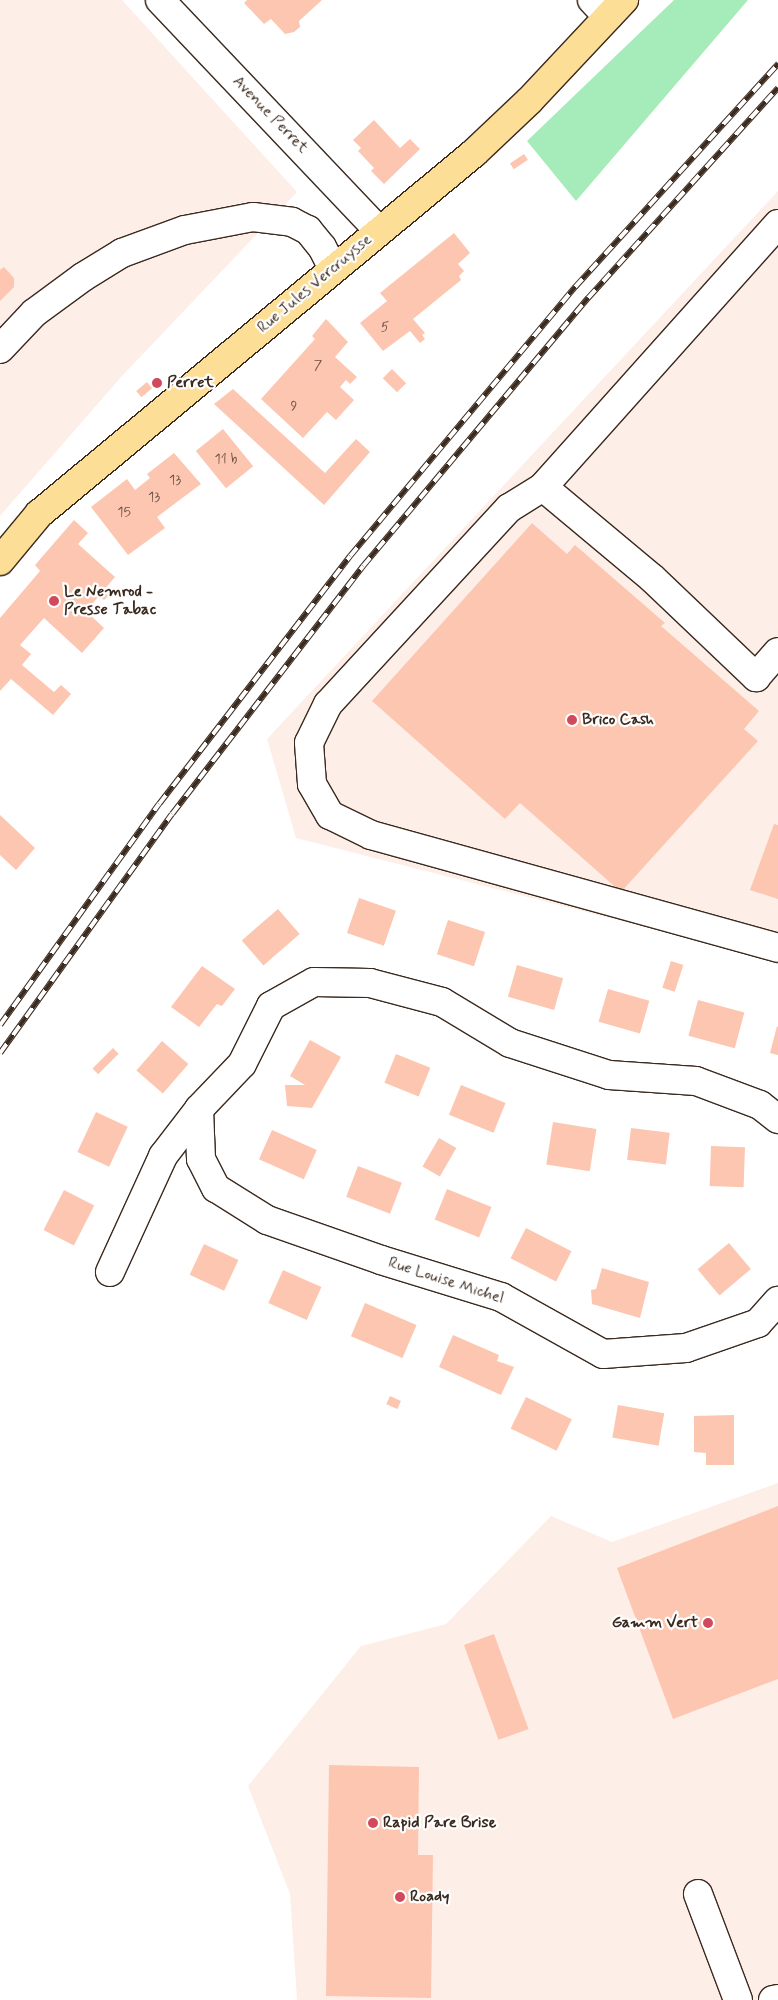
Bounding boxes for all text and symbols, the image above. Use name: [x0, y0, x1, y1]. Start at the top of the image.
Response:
street label: Avenue Perret: [228, 72, 312, 158]
street label: Rue Jules Vercruysse: [256, 232, 374, 336]
house number: 5: [381, 319, 389, 335]
house number: 7: [314, 357, 322, 373]
place label: Perret: [167, 373, 214, 393]
marker: Perret: [151, 377, 163, 389]
house number: 9: [291, 398, 297, 414]
house number: 11 b: [215, 451, 237, 467]
house number: 13: [169, 472, 181, 488]
house number: 13: [148, 489, 160, 505]
house number: 15: [117, 504, 131, 520]
place label: Le Nemrod - Presse Tabac: [64, 582, 151, 620]
marker: Le Nemrod - Presse Tabac: [48, 595, 60, 607]
place label: Brico Cash: [582, 710, 652, 730]
marker: Brico Cash: [566, 714, 578, 726]
street label: Rue Louise Michel: [386, 1253, 506, 1309]
place label: Gamm Vert: [612, 1613, 698, 1633]
marker: Gamm Vert: [702, 1617, 714, 1629]
place label: Rapid Pare Brise: [383, 1813, 493, 1833]
marker: Rapid Pare Brise: [367, 1817, 379, 1829]
place label: Roady: [410, 1887, 449, 1907]
marker: Roady: [394, 1891, 406, 1903]

